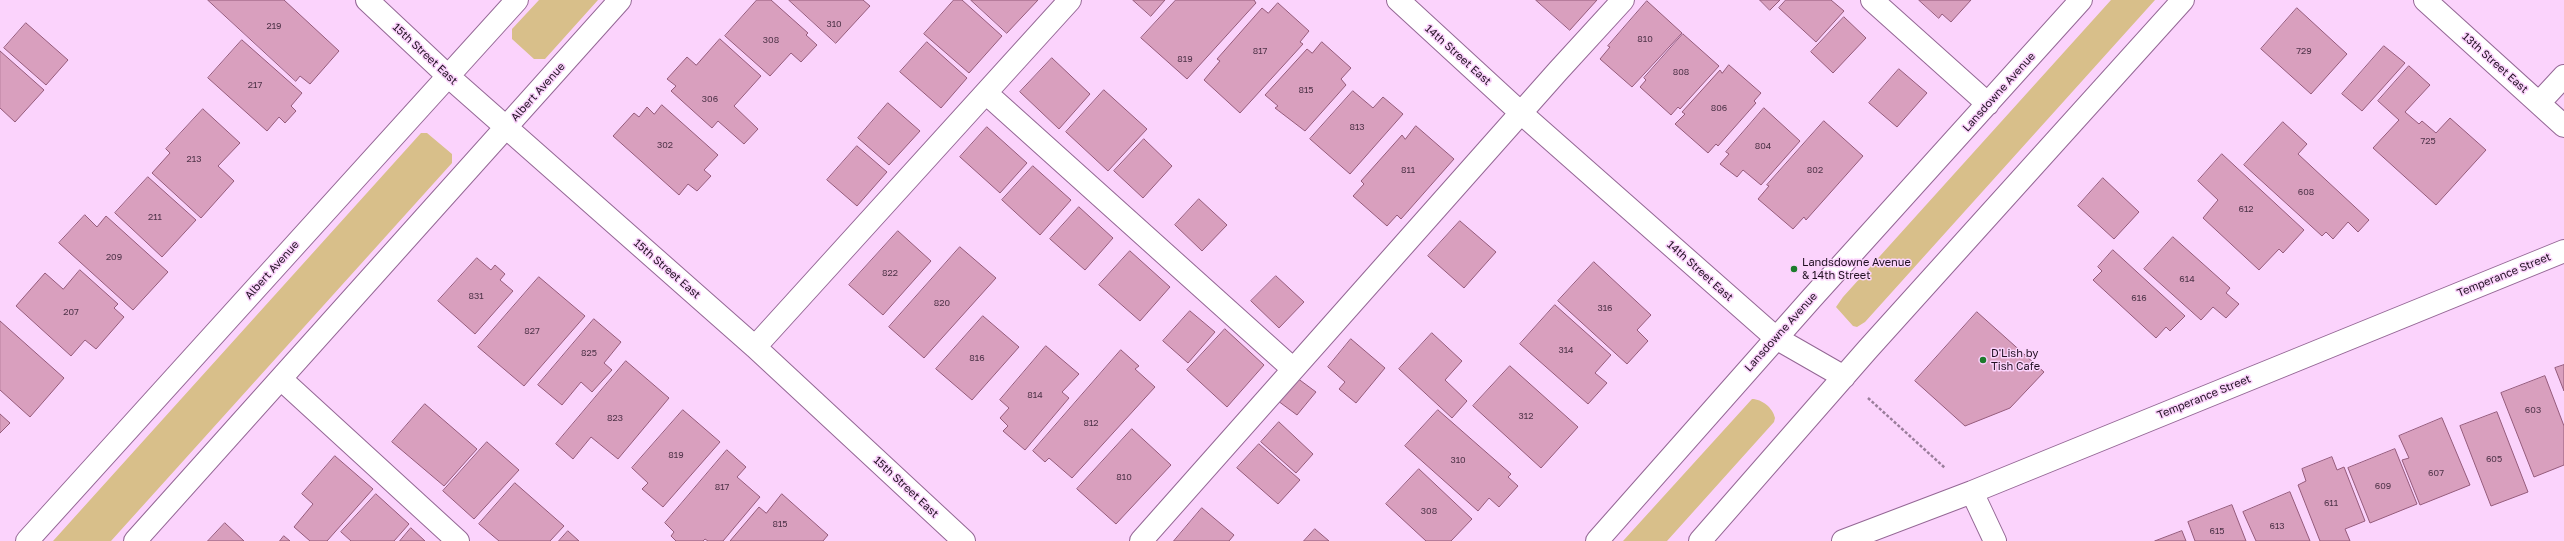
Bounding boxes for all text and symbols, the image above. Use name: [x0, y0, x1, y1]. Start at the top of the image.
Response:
house number: 310: [826, 19, 842, 29]
house number: 219: [266, 21, 282, 31]
street label: 15th Street East: [390, 21, 460, 87]
street label: 14th Street East: [1422, 22, 1494, 88]
street label: 13th Street East: [2459, 30, 2531, 96]
house number: 810: [1637, 34, 1653, 44]
house number: 308: [763, 35, 779, 45]
house number: 817: [1253, 46, 1267, 56]
house number: 729: [2296, 46, 2312, 56]
street label: Lansdowne Avenue: [1960, 50, 2038, 134]
house number: 819: [1177, 54, 1193, 64]
street label: Albert Avenue: [508, 60, 568, 124]
house number: 808: [1673, 67, 1689, 77]
house number: 217: [248, 80, 262, 90]
house number: 815: [1298, 85, 1314, 95]
house number: 306: [702, 94, 718, 104]
house number: 806: [1711, 103, 1727, 113]
house number: 813: [1349, 122, 1365, 132]
house number: 725: [2420, 136, 2436, 146]
house number: 302: [657, 140, 673, 150]
house number: 804: [1755, 141, 1771, 151]
house number: 213: [187, 154, 201, 164]
house number: 811: [1401, 165, 1415, 175]
house number: 802: [1807, 165, 1823, 175]
house number: 608: [2298, 187, 2314, 197]
house number: 612: [2238, 204, 2254, 214]
house number: 211: [148, 212, 162, 222]
street label: 15th Street East: [631, 236, 703, 302]
street label: Albert Avenue: [242, 238, 302, 302]
street label: 14th Street East: [1664, 238, 1736, 304]
street label: Temperance Street: [2455, 250, 2553, 300]
house number: 209: [106, 252, 122, 262]
place label: Landsdowne Avenue & 14th Street: [1802, 256, 1911, 282]
marker: Landsdowne Avenue & 14th Street: [1789, 264, 1799, 274]
house number: 822: [882, 268, 898, 278]
house number: 614: [2179, 274, 2195, 284]
street label: Lansdowne Avenue: [1742, 290, 1820, 374]
house number: 831: [468, 291, 484, 301]
house number: 616: [2131, 293, 2147, 303]
house number: 820: [934, 298, 950, 308]
house number: 316: [1597, 303, 1613, 313]
house number: 207: [63, 307, 79, 317]
house number: 827: [524, 326, 540, 336]
house number: 314: [1558, 345, 1574, 355]
place label: D'Lish by Tish Cafe: [1991, 347, 2040, 373]
house number: 825: [581, 348, 597, 358]
house number: 816: [969, 353, 985, 363]
marker: D'Lish by Tish Cafe: [1978, 355, 1988, 365]
street label: Temperance Street: [2155, 372, 2253, 422]
house number: 814: [1027, 390, 1043, 400]
house number: 603: [2525, 405, 2541, 415]
house number: 312: [1519, 411, 1533, 421]
house number: 823: [607, 413, 623, 423]
house number: 812: [1083, 418, 1099, 428]
house number: 819: [668, 450, 684, 460]
street label: 15th Street East: [871, 454, 941, 520]
house number: 605: [2486, 454, 2502, 464]
house number: 310: [1450, 455, 1466, 465]
house number: 607: [2428, 468, 2444, 478]
house number: 810: [1116, 472, 1132, 482]
house number: 609: [2375, 481, 2391, 491]
house number: 817: [715, 482, 729, 492]
house number: 611: [2324, 498, 2338, 508]
house number: 308: [1421, 506, 1437, 516]
house number: 815: [772, 519, 788, 529]
house number: 613: [2269, 521, 2285, 531]
house number: 615: [2209, 526, 2225, 536]

